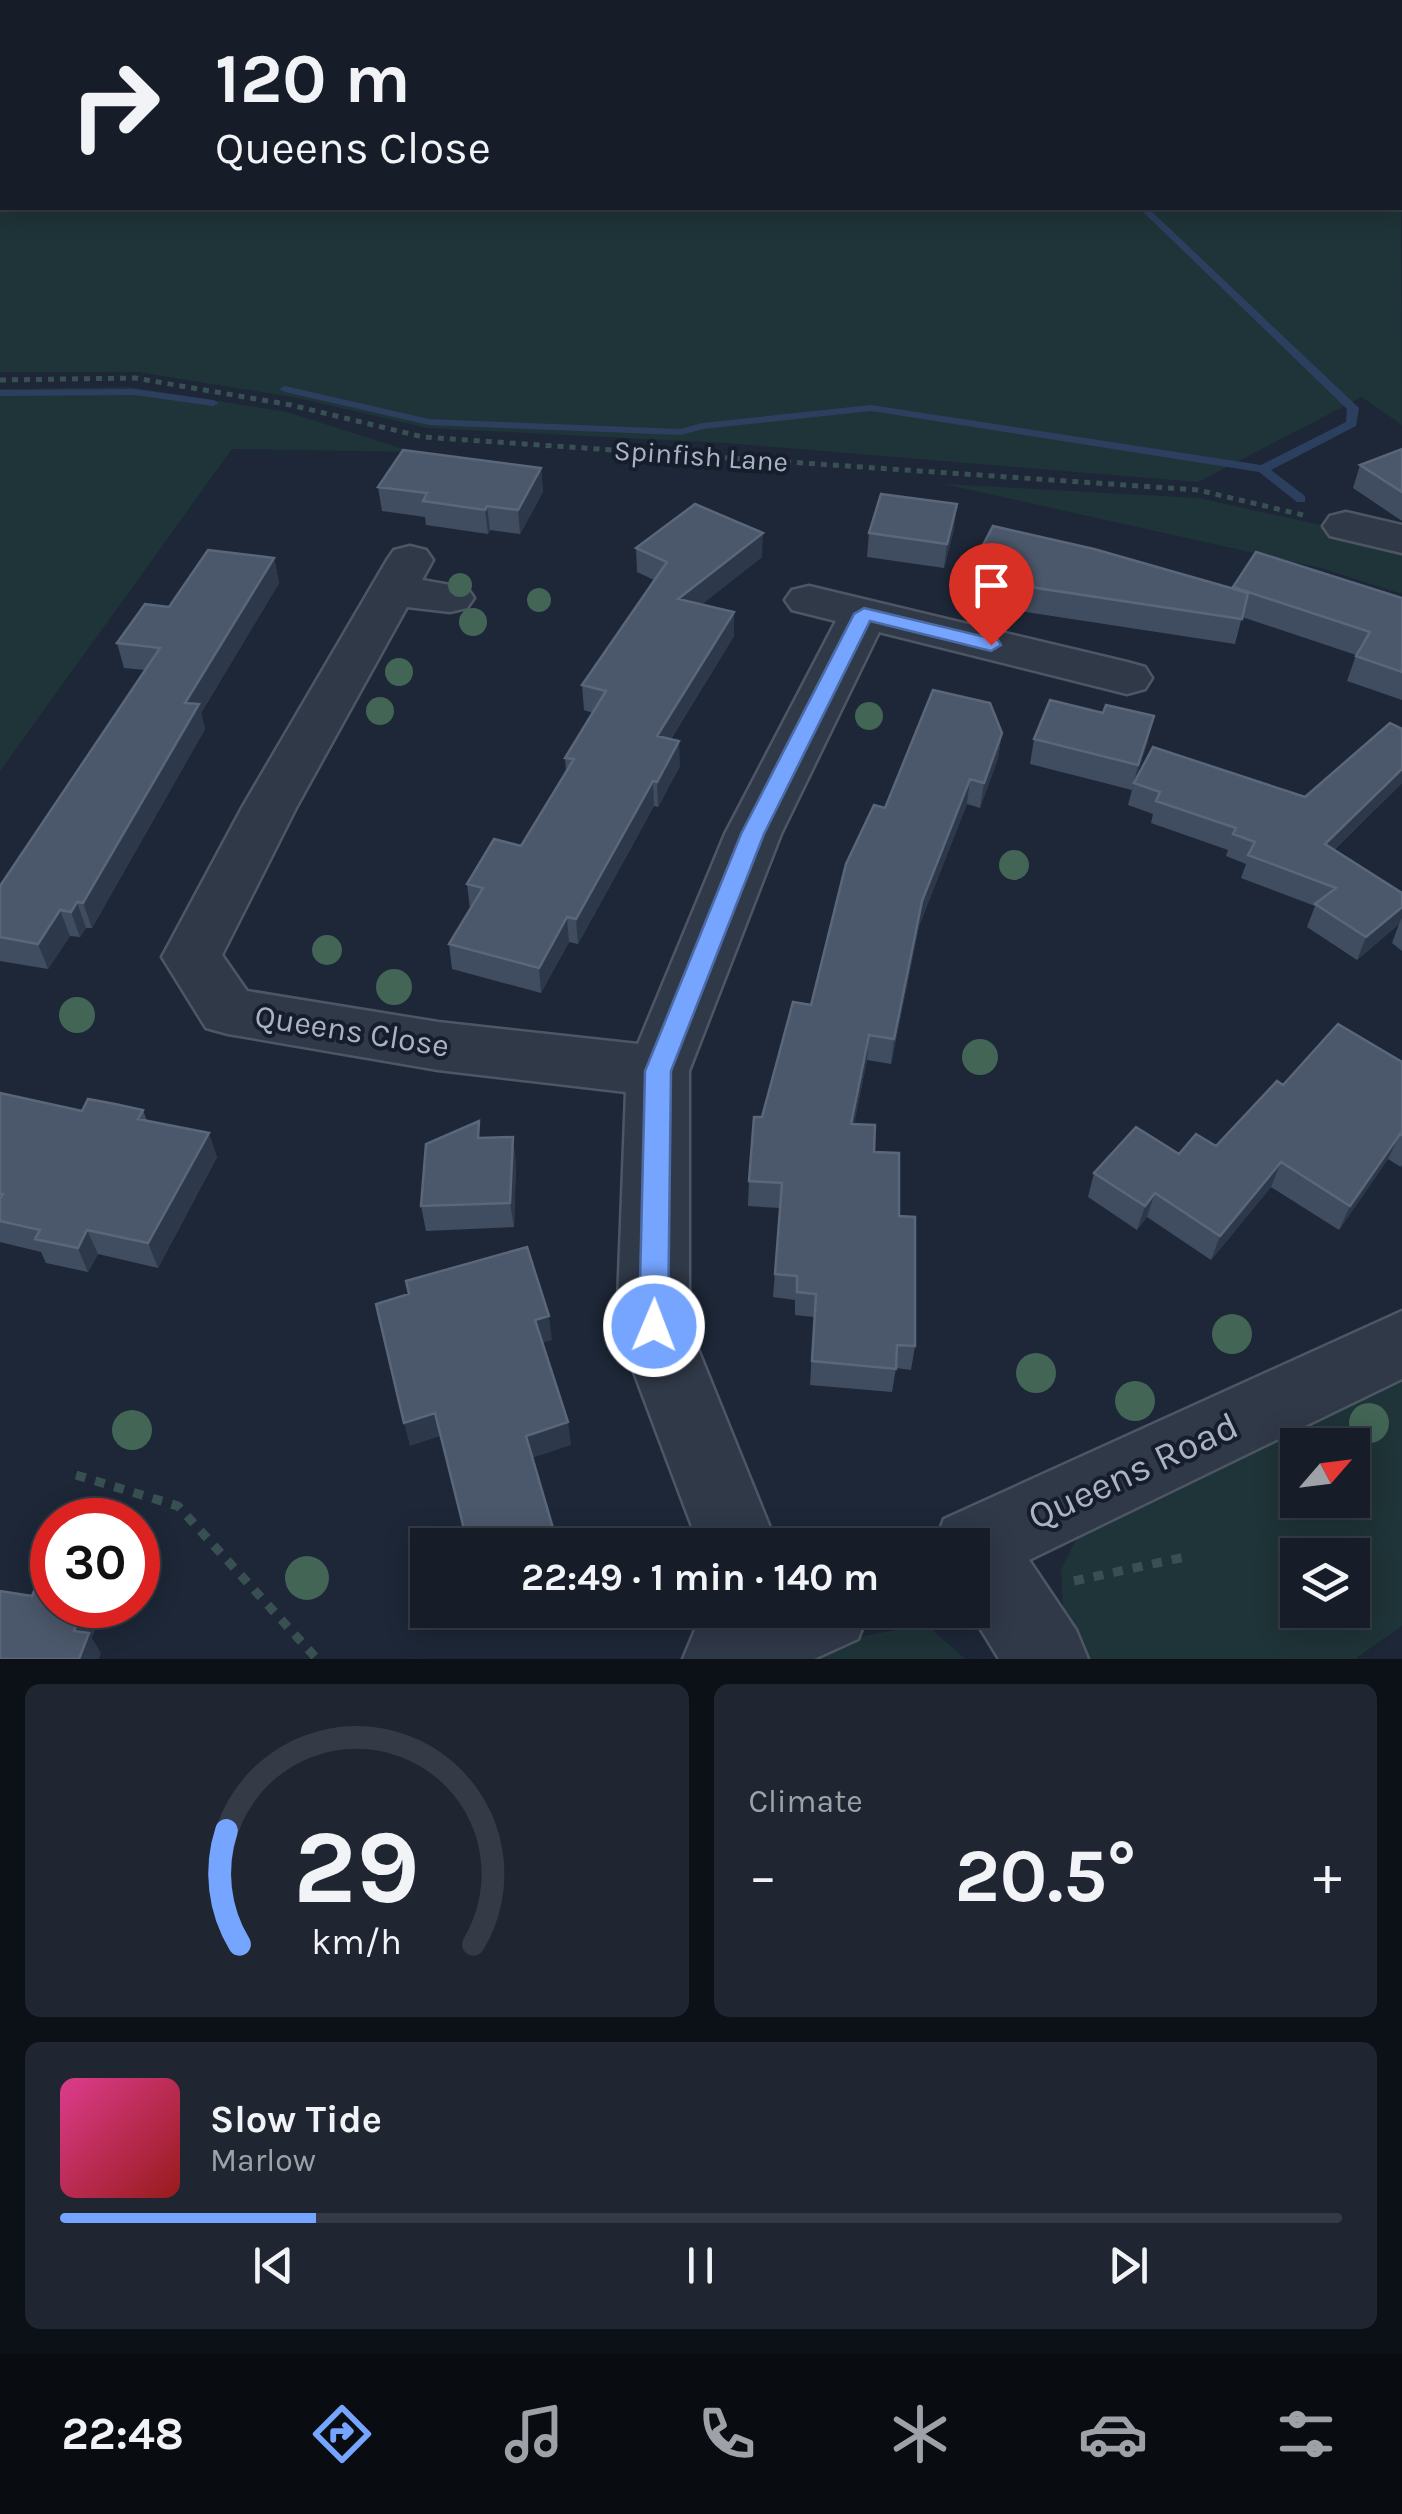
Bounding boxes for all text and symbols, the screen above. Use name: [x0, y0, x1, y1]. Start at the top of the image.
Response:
text: 120 m: [215, 38, 411, 120]
icon: right: [50, 40, 180, 170]
text: Queens Close: [215, 122, 491, 174]
street label: Spinfish Lane: [613, 433, 789, 479]
pin: [949, 543, 1034, 646]
icon: arrive: [964, 558, 1019, 613]
street label: Queens Close: [252, 997, 452, 1065]
position arrow: [602, 1274, 706, 1378]
street label: Queens Road: [1021, 1403, 1245, 1539]
north arrow: [1280, 1428, 1370, 1518]
map controls: [1280, 1428, 1370, 1628]
speed limit sign: 30: [30, 1498, 160, 1628]
button: layers: [1280, 1538, 1370, 1628]
text: 22:49 · 1 min · 140 m: [521, 1555, 879, 1600]
text: Climate: [749, 1783, 863, 1820]
text: 29: [294, 1807, 420, 1928]
text: 20.5°: [954, 1832, 1136, 1920]
text: −: [749, 1844, 777, 1908]
text: +: [1313, 1844, 1342, 1908]
text: km/h: [311, 1921, 402, 1963]
text: Slow Tide: [210, 2097, 382, 2142]
text: Marlow: [210, 2142, 316, 2179]
icon: previous: [246, 2238, 301, 2293]
icon: pause: [673, 2238, 728, 2293]
icon: next: [1101, 2238, 1156, 2293]
icon: directions: [307, 2399, 377, 2469]
icon: music: [499, 2399, 569, 2469]
icon: phone: [692, 2399, 762, 2469]
icon: climate: [885, 2399, 955, 2469]
icon: car: [1078, 2399, 1148, 2469]
icon: filters: [1271, 2399, 1341, 2469]
text: 22:48: [61, 2408, 184, 2460]

